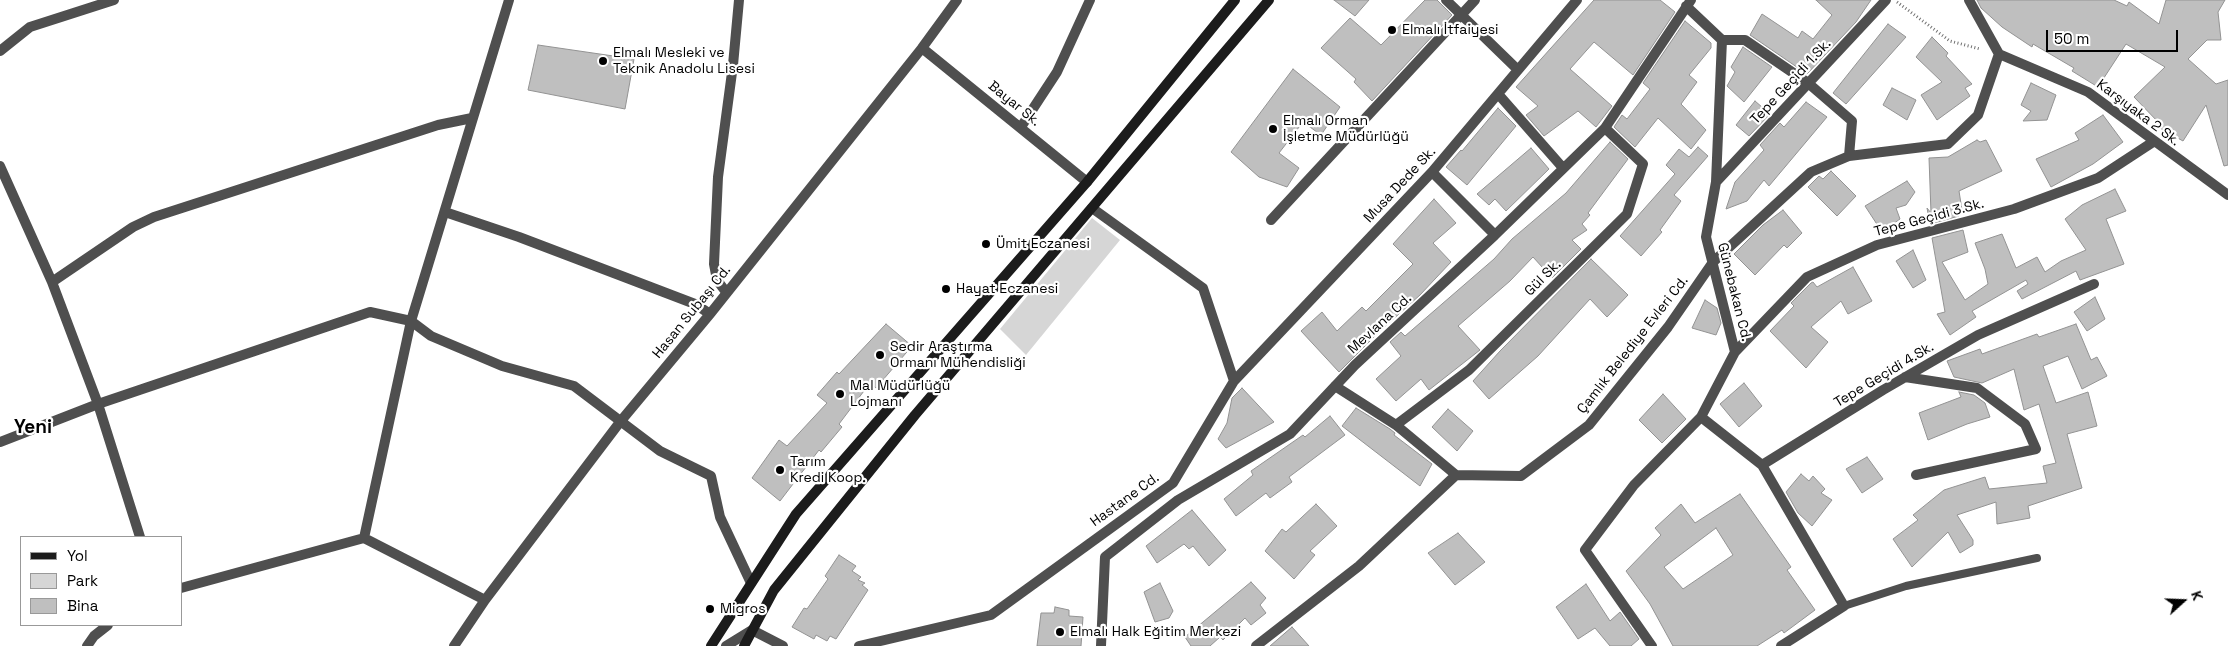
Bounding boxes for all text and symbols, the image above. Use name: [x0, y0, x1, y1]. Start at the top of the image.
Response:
scale bar: [2048, 20, 2180, 52]
place label: Elmalı İtfaiyesi: [1402, 22, 1499, 38]
marker: Elmalı İtfaiyesi: [1386, 24, 1398, 36]
text: 50 m: [2054, 29, 2089, 48]
street label: Tepe Geçidi 1.Sk.: [1747, 36, 1835, 128]
place label: Elmalı Mesleki ve Teknik Anadolu Lisesi: [613, 45, 755, 78]
marker: Elmalı Mesleki ve Teknik Anadolu Lisesi: [597, 55, 609, 67]
street label: Karşıyaka 2 Sk.: [2093, 76, 2183, 150]
street label: Bayar Sk.: [985, 78, 1043, 130]
place label: Elmalı Orman İşletme Müdürlüğü: [1283, 113, 1409, 146]
marker: Elmalı Orman İşletme Müdürlüğü: [1267, 123, 1279, 135]
street label: Musa Dede Sk.: [1361, 144, 1439, 226]
street label: Tepe Geçidi 3.Sk.: [1872, 195, 1986, 241]
place label: Ümit Eczanesi: [996, 236, 1090, 252]
marker: Ümit Eczanesi: [980, 238, 992, 250]
street label: Günebakan Cd.: [1714, 241, 1754, 343]
street label: Gül Sk.: [1521, 256, 1565, 300]
street label: Hasan Subaşı Cd.: [649, 262, 735, 362]
street label: Çamlık Belediye Evleri Cd.: [1574, 273, 1692, 417]
place label: Hayat Eczanesi: [956, 281, 1058, 297]
marker: Hayat Eczanesi: [940, 283, 952, 295]
street label: Mevlana Cd.: [1345, 290, 1415, 358]
place label: Sedir Araştırma Ormanı Mühendisliği: [890, 339, 1026, 372]
street label: Tepe Geçidi 4.Sk.: [1831, 339, 1937, 411]
marker: Sedir Araştırma Ormanı Mühendisliği: [874, 349, 886, 361]
place label: Mal Müdürlüğü Lojmanı: [850, 378, 950, 411]
marker: Mal Müdürlüğü Lojmanı: [834, 388, 846, 400]
district label: Yeni: [14, 417, 52, 439]
place label: Tarım Kredi Koop.: [790, 454, 866, 487]
marker: Tarım Kredi Koop.: [774, 464, 786, 476]
street label: Hastane Cd.: [1087, 469, 1163, 531]
legend: [20, 536, 182, 626]
text: Yol: [67, 546, 88, 565]
text: Park: [67, 571, 98, 590]
north arrow: [2158, 576, 2208, 626]
text: K: [2187, 589, 2207, 603]
text: Bina: [67, 596, 98, 615]
place label: Migros: [720, 601, 766, 617]
marker: Migros: [704, 603, 716, 615]
place label: Elmalı Halk Eğitim Merkezi: [1070, 624, 1241, 640]
marker: Elmalı Halk Eğitim Merkezi: [1054, 626, 1066, 638]

